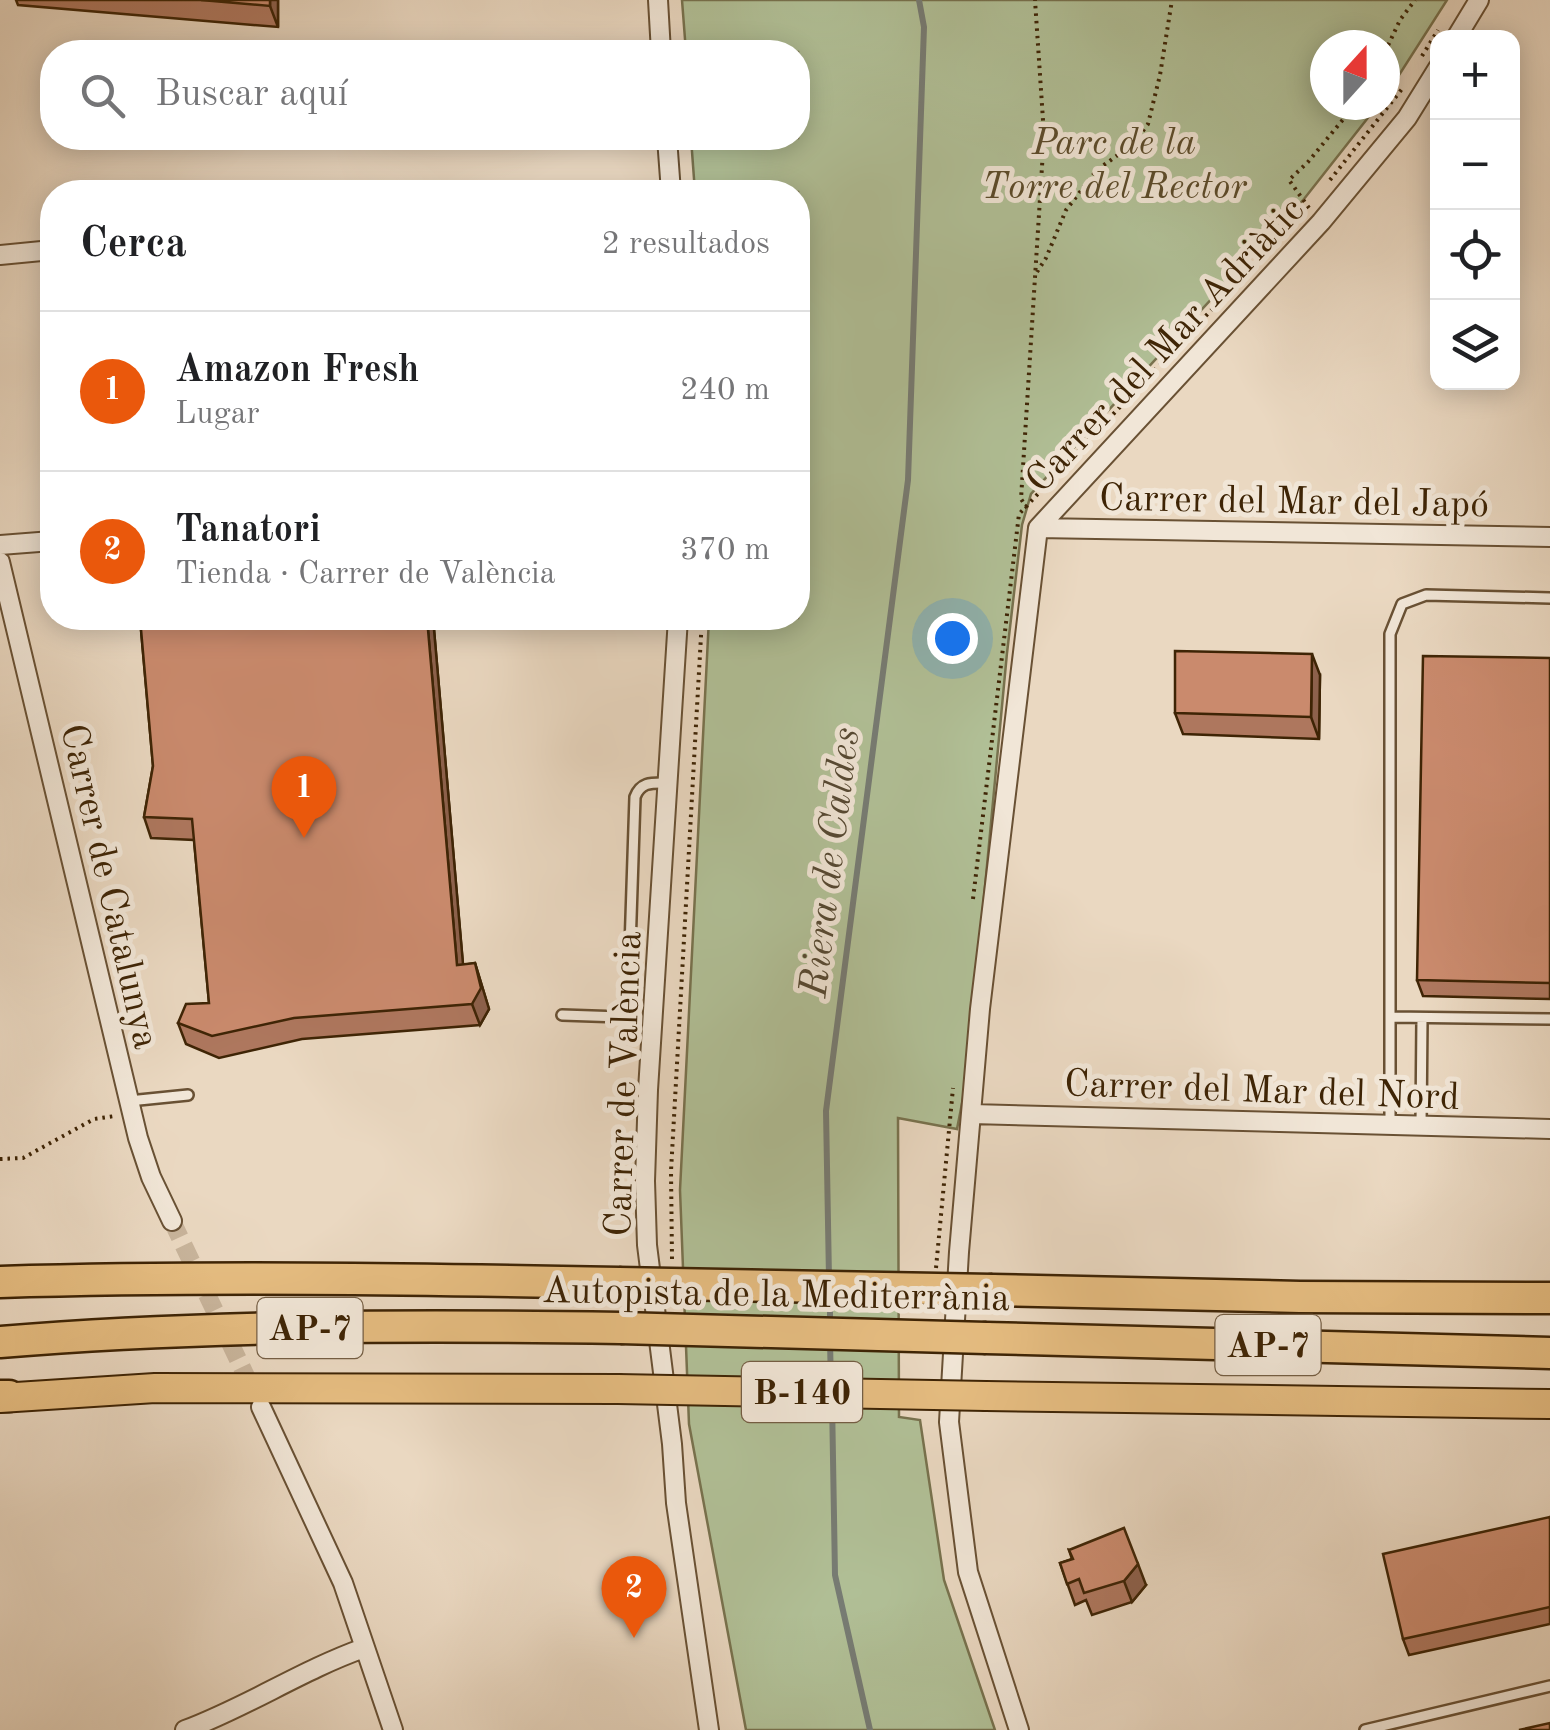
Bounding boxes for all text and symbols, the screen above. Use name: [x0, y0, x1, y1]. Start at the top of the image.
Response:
north arrow: [1310, 30, 1400, 120]
map controls: [1430, 30, 1520, 390]
button: +: [1430, 30, 1520, 120]
search box: [40, 40, 810, 150]
icon: search: [75, 68, 130, 123]
text: Buscar aquí: [155, 76, 348, 114]
button: −: [1430, 120, 1520, 210]
park label: Parc de la Torre del Rector: [981, 125, 1247, 207]
street label: Carrer del Mar Adriàtic: [1020, 191, 1312, 501]
button: locate: [1430, 210, 1520, 300]
text: Cerca: [80, 224, 187, 266]
text: 2 resultados: [602, 229, 770, 261]
button: layers: [1430, 300, 1520, 390]
text: Amazon Fresh: [175, 352, 419, 390]
text: 1: [103, 375, 122, 407]
text: 240 m: [680, 375, 770, 407]
text: Lugar: [175, 399, 260, 431]
street label: Carrer del Mar del Japó: [1099, 481, 1489, 525]
text: Tanatori: [175, 512, 321, 550]
text: 2: [103, 535, 122, 567]
text: 370 m: [680, 535, 770, 567]
text: Tienda · Carrer de València: [175, 559, 556, 591]
your location: [927, 613, 978, 664]
street label: Carrer de Catalunya: [52, 721, 164, 1053]
water label: Riera de Caldes: [795, 725, 868, 1001]
pin: 1: [272, 756, 336, 838]
street label: Carrer de València: [601, 930, 649, 1238]
street label: Carrer del Mar del Nord: [1063, 1066, 1460, 1118]
street label: Autopista de la Mediterrània: [542, 1273, 1010, 1319]
road number: AP-7: [258, 1298, 362, 1358]
road number: AP-7: [1216, 1315, 1320, 1375]
road number: B-140: [742, 1362, 862, 1422]
pin: 2: [602, 1556, 666, 1638]

